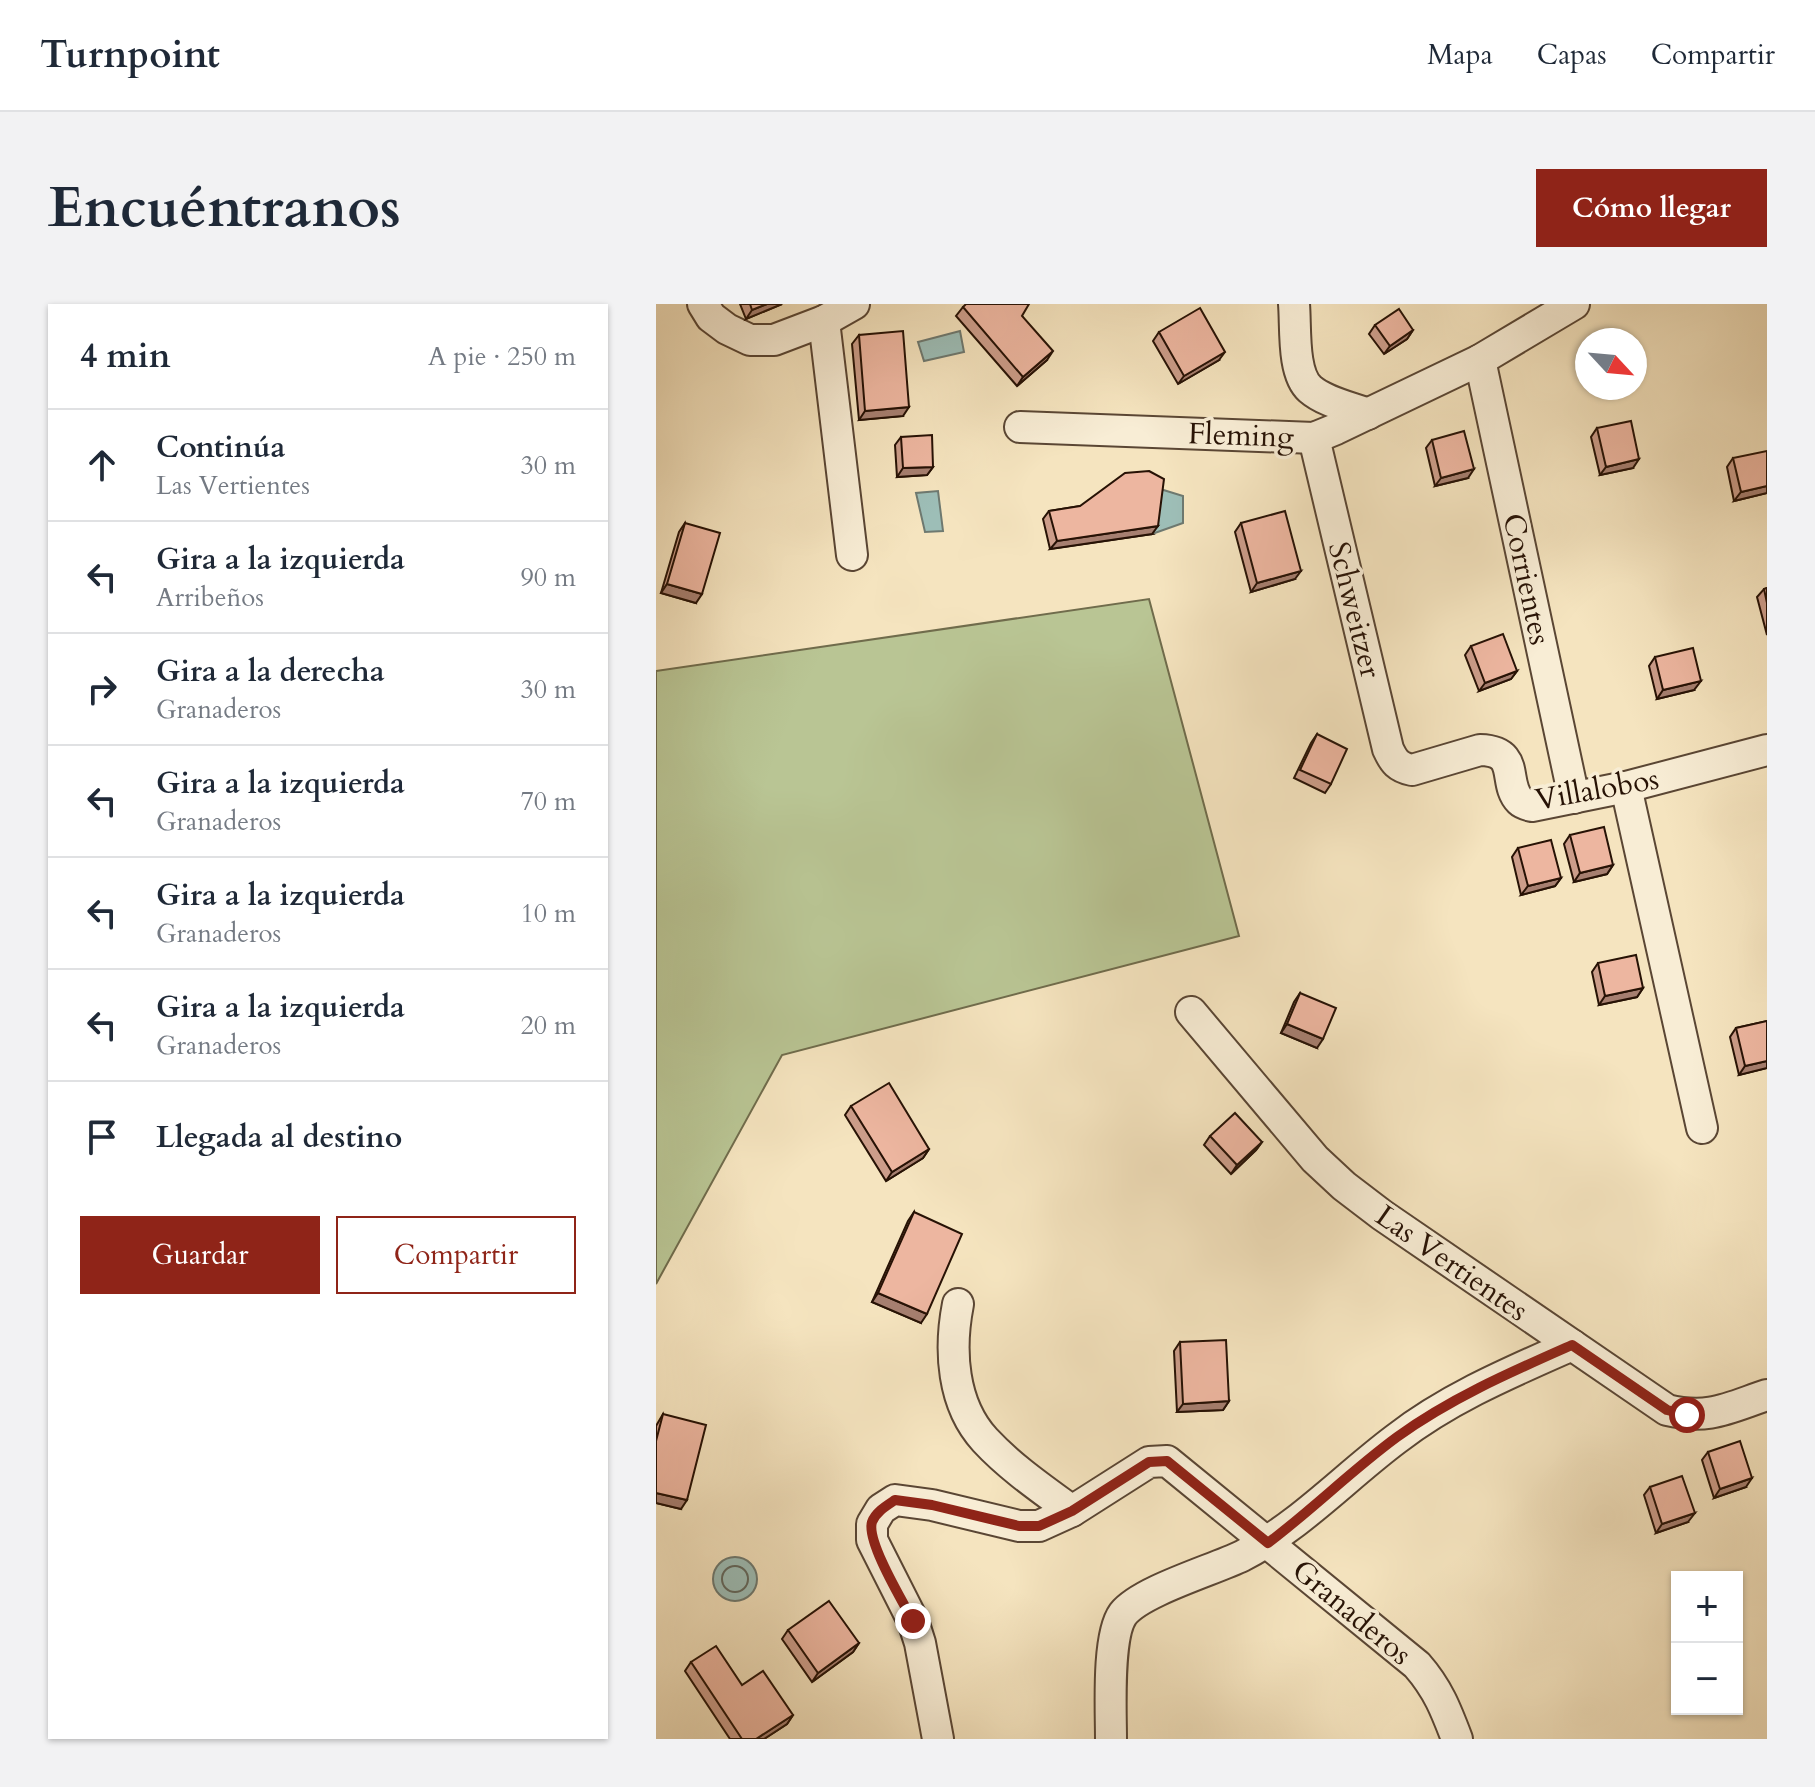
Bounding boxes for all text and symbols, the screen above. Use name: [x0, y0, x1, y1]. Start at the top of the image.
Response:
text: Turnpoint: [40, 29, 220, 81]
text: Mapa: [1427, 36, 1493, 74]
text: Capas: [1537, 36, 1607, 74]
text: Compartir: [1651, 36, 1775, 74]
button: Cómo llegar: [1536, 169, 1767, 247]
text: Encuéntranos: [48, 171, 401, 246]
north arrow: [1575, 328, 1647, 400]
text: 4 min: [80, 333, 171, 379]
text: A pie · 250 m: [428, 339, 576, 374]
street label: Fleming: [1187, 413, 1295, 458]
text: Continúa: [156, 427, 286, 468]
icon: ahead: [80, 443, 124, 487]
text: 30 m: [520, 448, 576, 483]
text: Las Vertientes: [156, 468, 310, 503]
street label: Corrientes: [1493, 510, 1560, 649]
street label: Schweitzer: [1318, 538, 1391, 682]
text: Gira a la izquierda: [156, 539, 405, 580]
icon: left: [80, 555, 124, 599]
text: 90 m: [520, 560, 576, 595]
text: Arribeños: [156, 580, 264, 615]
text: Gira a la derecha: [156, 651, 385, 692]
icon: right: [80, 667, 124, 711]
text: 30 m: [520, 672, 576, 707]
text: Granaderos: [156, 692, 281, 727]
street label: Villalobos: [1532, 758, 1662, 821]
text: Gira a la izquierda: [156, 763, 405, 804]
icon: left: [80, 779, 124, 823]
text: 70 m: [520, 784, 576, 819]
text: Granaderos: [156, 804, 281, 839]
text: Gira a la izquierda: [156, 875, 405, 916]
icon: left: [80, 891, 124, 935]
text: 10 m: [520, 896, 576, 931]
text: Granaderos: [156, 916, 281, 951]
text: Gira a la izquierda: [156, 987, 405, 1028]
icon: left: [80, 1003, 124, 1047]
text: 20 m: [520, 1008, 576, 1043]
text: Granaderos: [156, 1028, 281, 1063]
icon: arrive: [80, 1115, 124, 1159]
text: Llegada al destino: [156, 1117, 402, 1158]
street label: Las Vertientes: [1367, 1196, 1536, 1331]
button: Guardar: [80, 1216, 320, 1294]
button: Compartir: [336, 1216, 576, 1294]
route start: [1669, 1397, 1705, 1433]
street label: Granaderos: [1283, 1550, 1420, 1675]
map controls: [1671, 1571, 1743, 1715]
button: +: [1671, 1571, 1743, 1643]
route end: [895, 1603, 931, 1639]
button: −: [1671, 1643, 1743, 1715]

